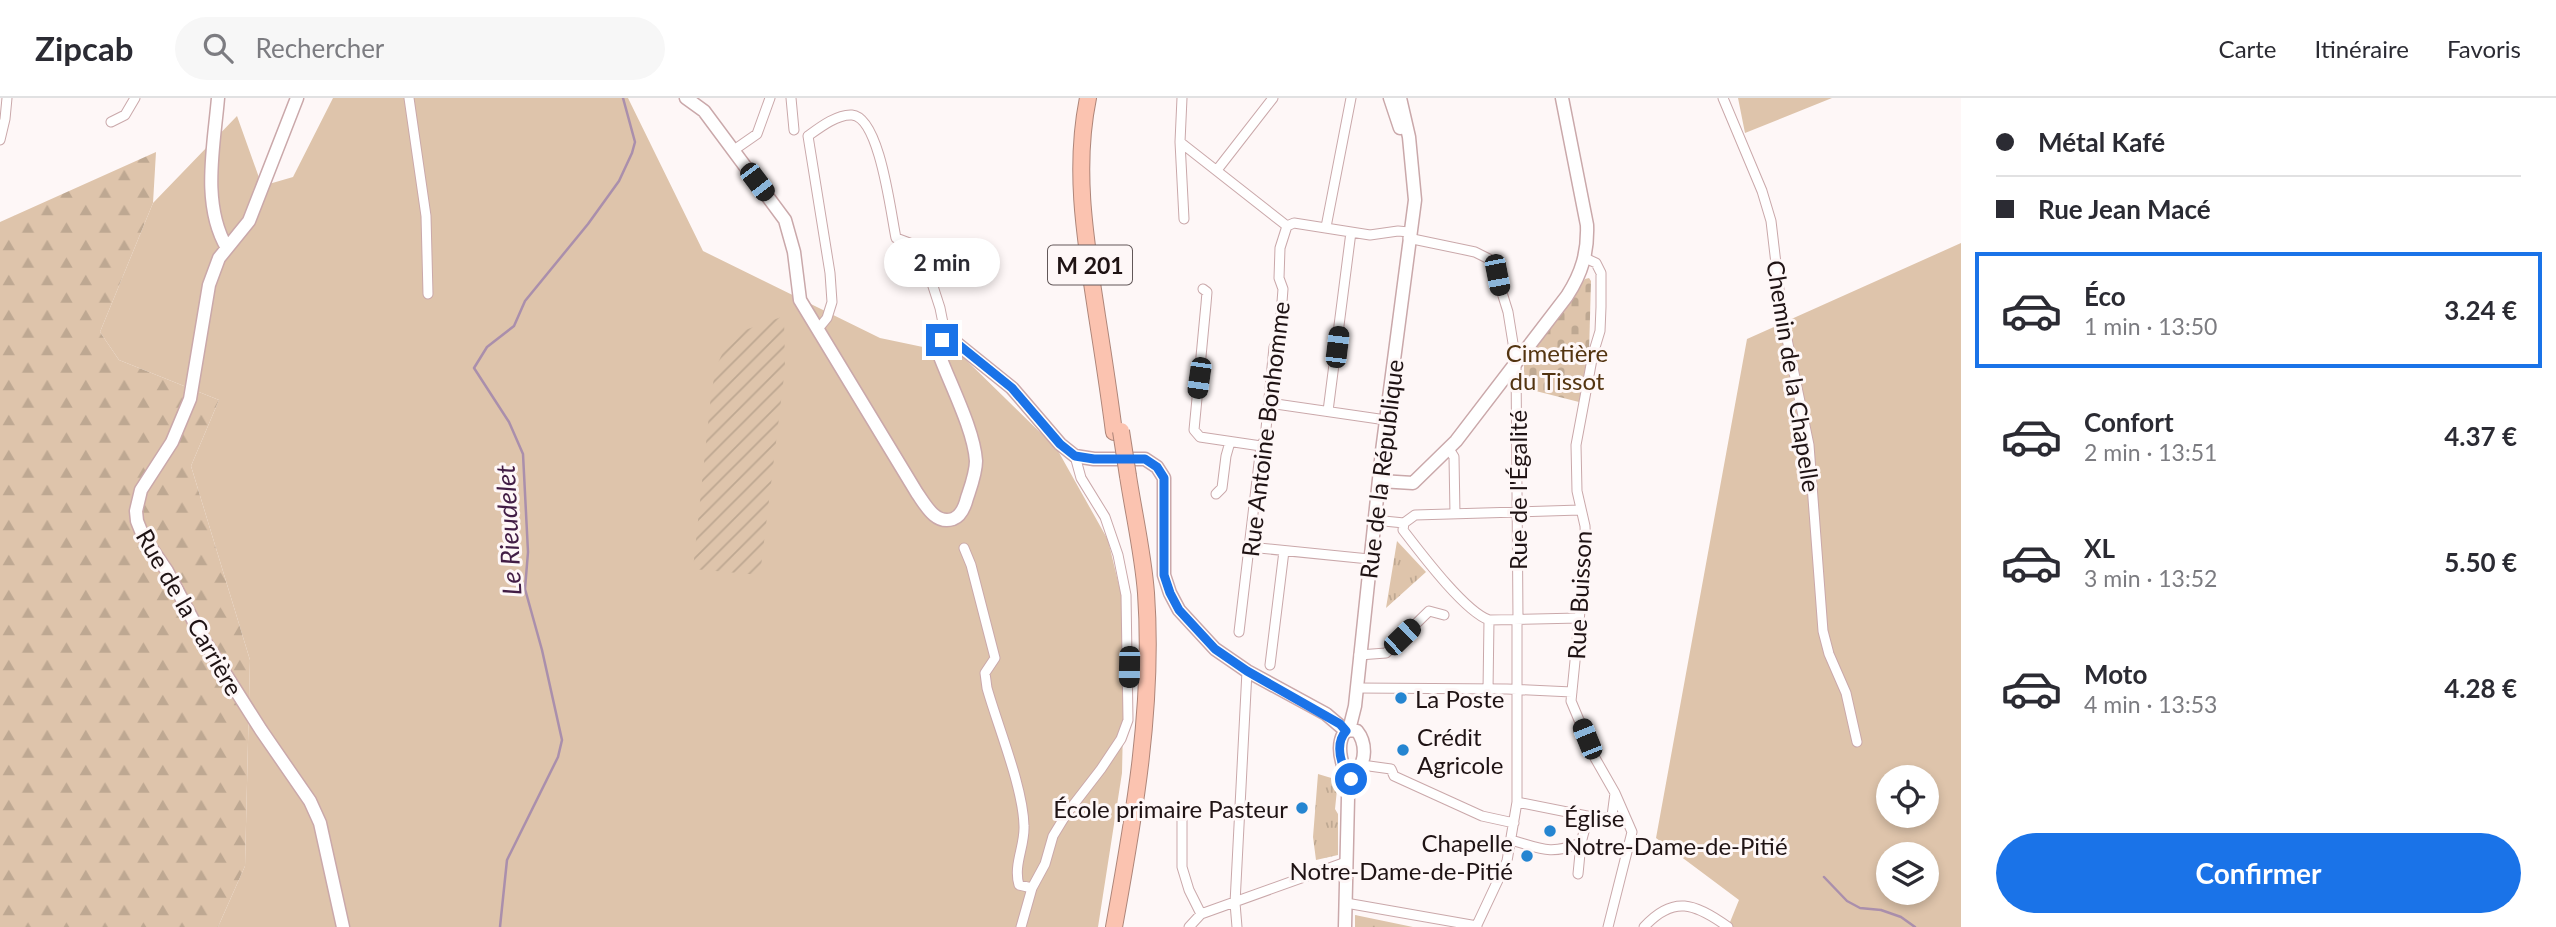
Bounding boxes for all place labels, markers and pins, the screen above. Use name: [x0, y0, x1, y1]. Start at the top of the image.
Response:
place label: La Poste: [1415, 684, 1504, 713]
marker: La Poste: [1393, 690, 1409, 706]
place label: Crédit Agricole: [1417, 722, 1503, 779]
marker: Crédit Agricole: [1395, 742, 1411, 758]
place label: École primaire Pasteur: [1053, 794, 1288, 823]
marker: École primaire Pasteur: [1294, 800, 1310, 816]
place label: Église Notre-Dame-de-Pitié: [1564, 803, 1788, 860]
marker: Église Notre-Dame-de-Pitié: [1542, 823, 1558, 839]
place label: Chapelle Notre-Dame-de-Pitié: [1289, 828, 1513, 885]
marker: Chapelle Notre-Dame-de-Pitié: [1519, 848, 1535, 864]

